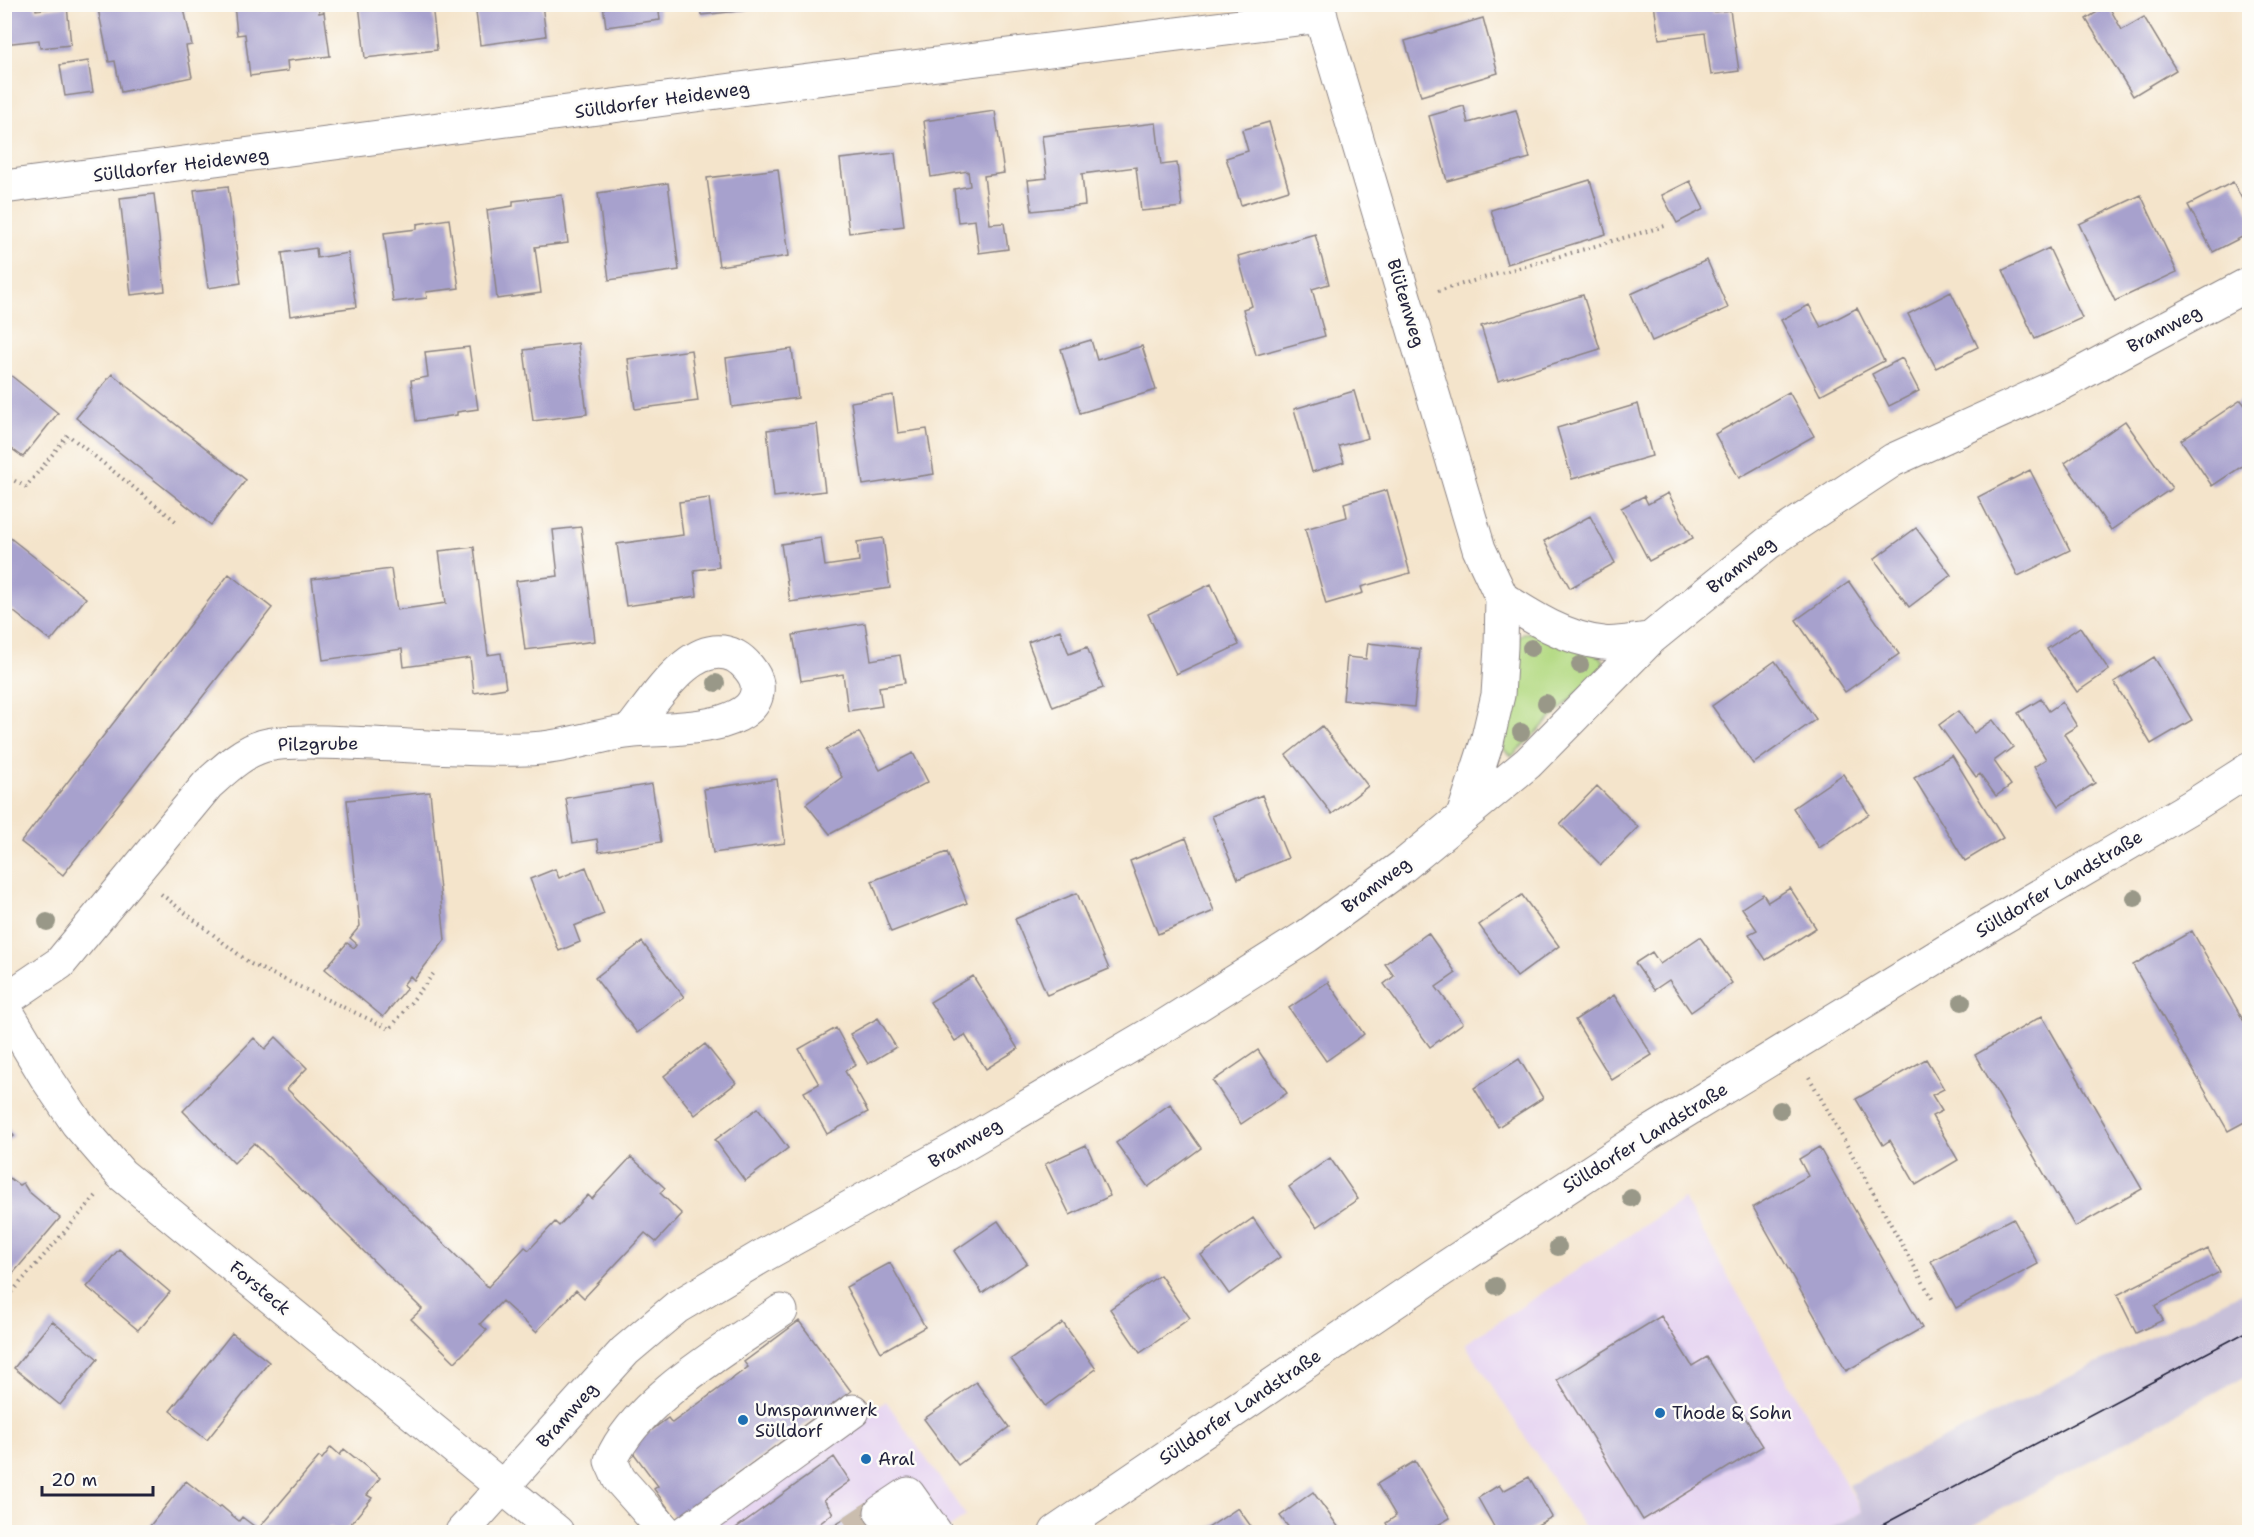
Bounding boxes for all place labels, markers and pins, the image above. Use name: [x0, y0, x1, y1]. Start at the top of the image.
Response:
place label: Umspannwerk Sülldorf: [755, 1398, 878, 1443]
place label: Thode & Sohn: [1672, 1401, 1792, 1425]
marker: Thode & Sohn: [1653, 1406, 1667, 1420]
marker: Umspannwerk Sülldorf: [736, 1413, 750, 1427]
place label: Aral: [878, 1447, 915, 1471]
marker: Aral: [859, 1452, 873, 1466]

